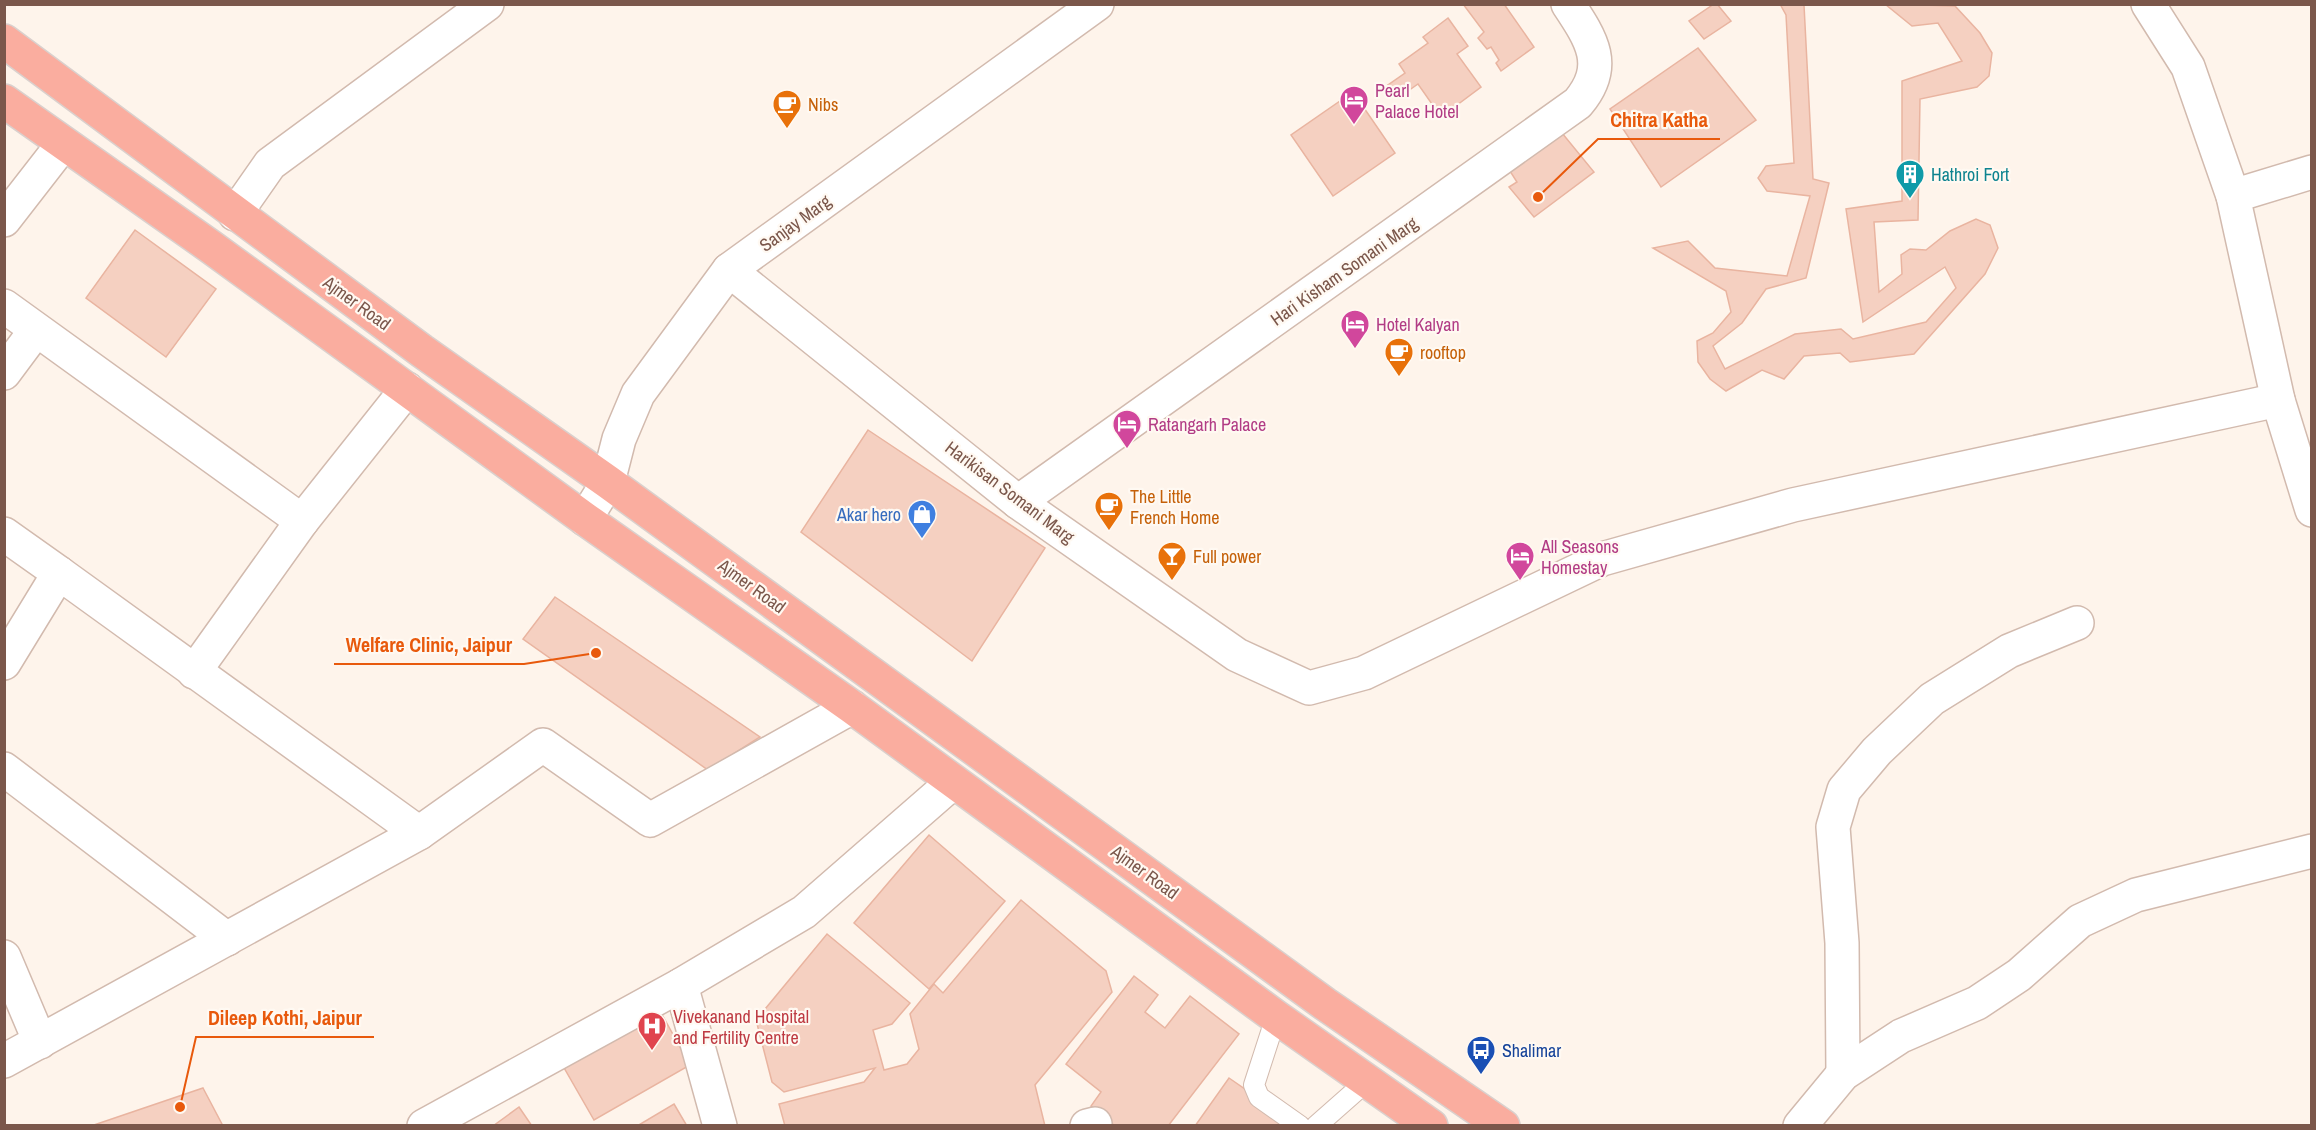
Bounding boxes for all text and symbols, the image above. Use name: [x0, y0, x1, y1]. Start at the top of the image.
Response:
place label: Pearl Palace Hotel: [1375, 78, 1459, 124]
hotel icon: Pearl Palace Hotel: [1338, 84, 1370, 126]
cafe icon: Nibs: [771, 88, 803, 130]
place label: Nibs: [808, 92, 838, 117]
callout: Chitra Katha: [1598, 101, 1720, 139]
text: Chitra Katha: [1610, 106, 1708, 133]
building icon: Hathroi Fort: [1894, 158, 1926, 200]
place label: Hathroi Fort: [1931, 162, 2009, 187]
street label: Sanjay Marg: [754, 188, 837, 257]
street label: Hari Kisham Somani Marg: [1265, 210, 1423, 331]
street label: Ajmer Road: [317, 269, 396, 336]
hotel icon: Hotel Kalyan: [1339, 308, 1371, 350]
place label: Hotel Kalyan: [1376, 312, 1460, 337]
cafe icon: rooftop: [1383, 336, 1415, 378]
place label: rooftop: [1420, 340, 1466, 365]
hotel icon: Ratangarh Palace: [1111, 408, 1143, 450]
place label: Ratangarh Palace: [1148, 412, 1266, 437]
street label: Harikisan Somani Marg: [940, 435, 1080, 549]
place label: The Little French Home: [1130, 484, 1219, 530]
cafe icon: The Little French Home: [1093, 490, 1125, 532]
shop icon: Akar hero: [906, 498, 938, 540]
place label: Akar hero: [836, 502, 901, 527]
place label: All Seasons Homestay: [1540, 534, 1619, 580]
bar icon: Full power: [1156, 540, 1188, 582]
hotel icon: All Seasons Homestay: [1504, 540, 1536, 582]
place label: Full power: [1193, 544, 1261, 569]
street label: Ajmer Road: [712, 552, 791, 619]
callout: Welfare Clinic, Jaipur: [334, 626, 524, 664]
text: Welfare Clinic, Jaipur: [346, 631, 513, 658]
street label: Ajmer Road: [1105, 838, 1184, 905]
callout: Dileep Kothi, Jaipur: [196, 999, 374, 1037]
text: Dileep Kothi, Jaipur: [208, 1004, 363, 1031]
place label: Vivekanand Hospital and Fertility Centre: [673, 1004, 809, 1050]
hospital icon: Vivekanand Hospital and Fertility Centre: [636, 1010, 668, 1052]
bus stop icon: Shalimar: [1465, 1034, 1497, 1076]
place label: Shalimar: [1502, 1038, 1561, 1063]

